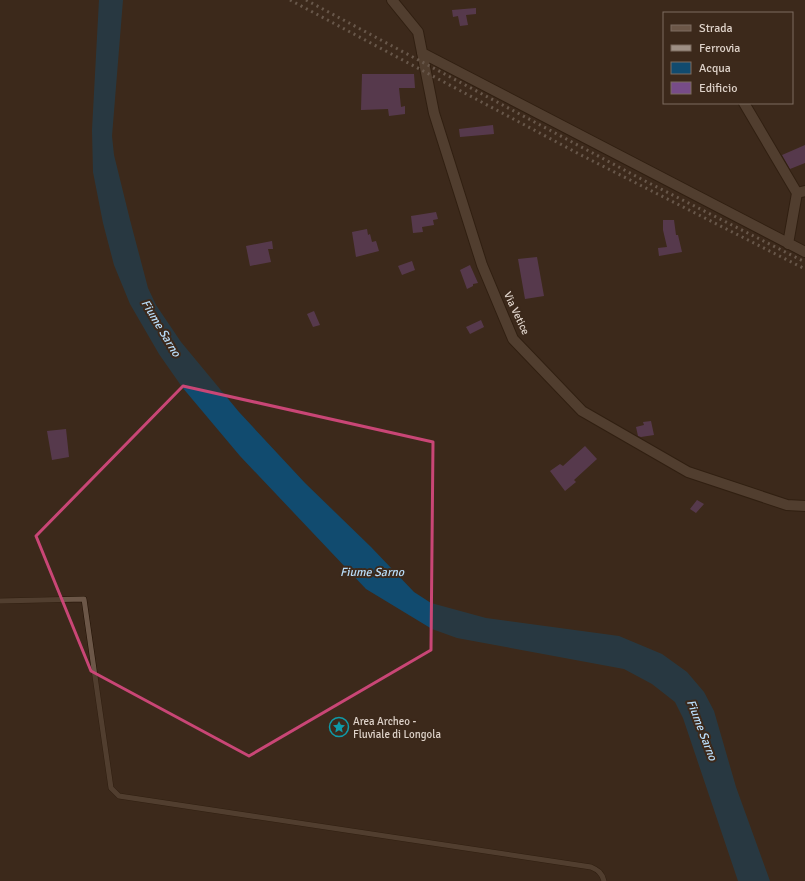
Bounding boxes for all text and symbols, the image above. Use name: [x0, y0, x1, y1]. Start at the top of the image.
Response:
legend: [663, 12, 793, 104]
text: Strada: [699, 21, 733, 36]
text: Ferrovia: [699, 41, 740, 56]
text: Acqua: [699, 61, 731, 76]
text: Edificio: [699, 81, 737, 96]
street label: Via Vetice: [501, 290, 532, 337]
water label: Fiume Sarno: [138, 297, 184, 360]
water label: Fiume Sarno: [340, 565, 405, 580]
water label: Fiume Sarno: [683, 698, 720, 764]
place label: Area Archeo - Fluviale di Longola: [353, 715, 441, 741]
place icon: Area Archeo - Fluviale di Longola: [328, 716, 350, 738]

